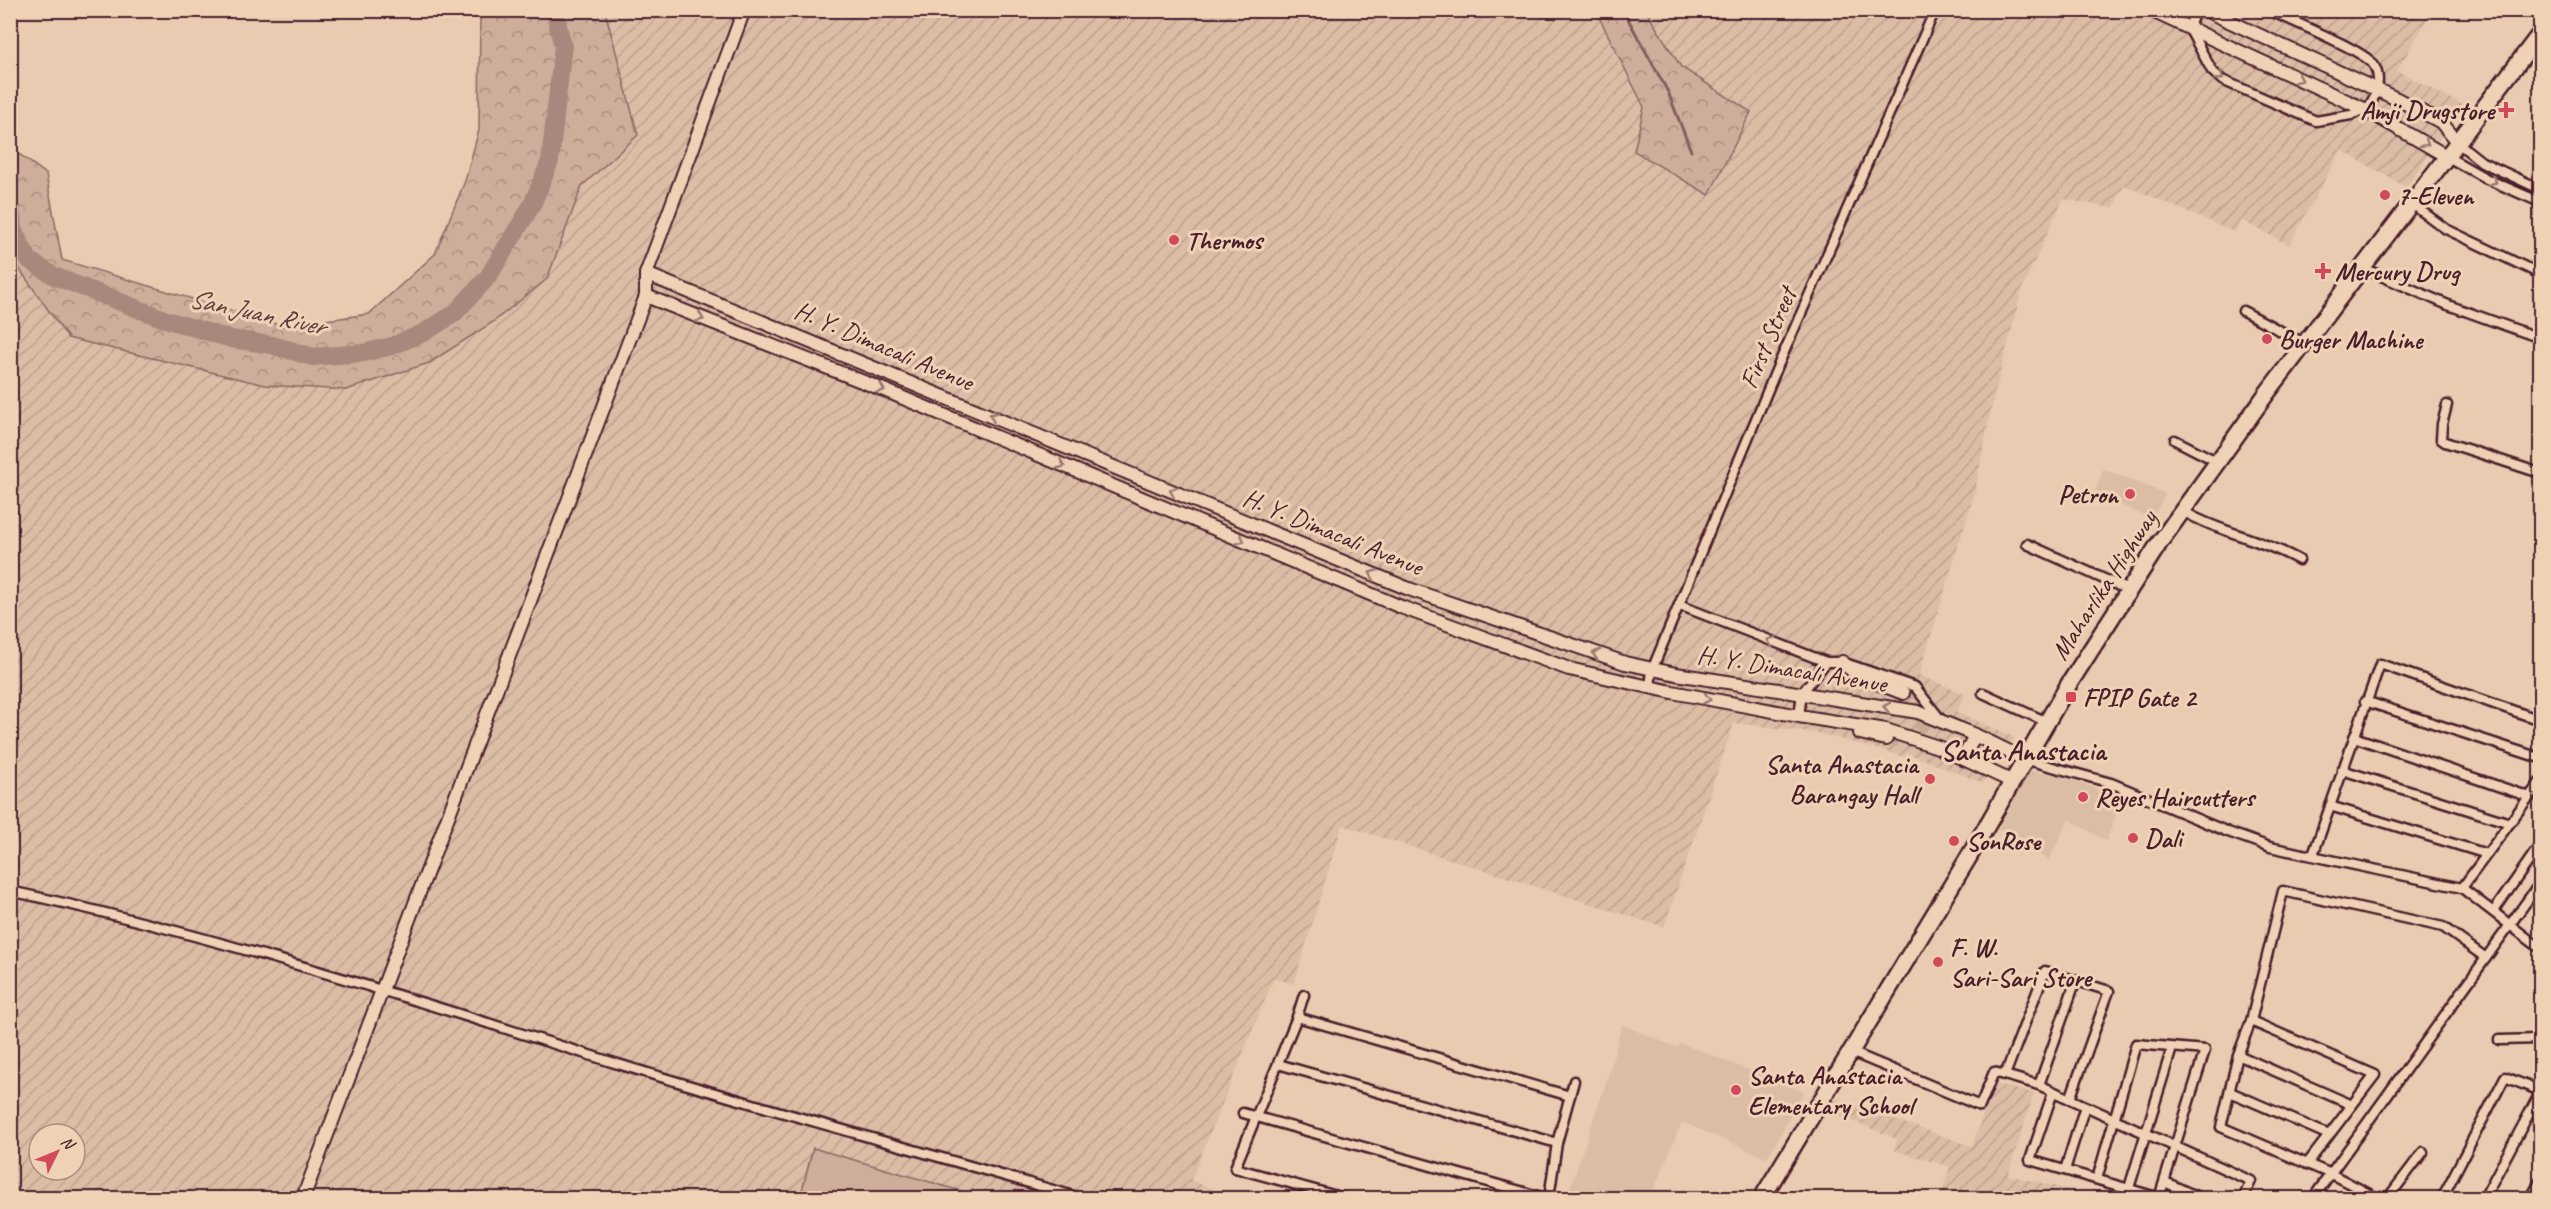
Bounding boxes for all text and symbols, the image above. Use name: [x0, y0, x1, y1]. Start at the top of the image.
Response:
one-way arrow: [2213, 69, 2224, 80]
one-way arrow: [2293, 72, 2304, 84]
place label: Amji Drugstore: [2360, 94, 2496, 127]
marker: Amji Drugstore: [2499, 103, 2513, 117]
one-way arrow: [2419, 136, 2429, 148]
one-way arrow: [2487, 174, 2498, 186]
place label: 7-Eleven: [2397, 179, 2476, 212]
marker: 7-Eleven: [2378, 188, 2392, 202]
place label: Thermos: [1186, 224, 1265, 257]
marker: Thermos: [1167, 233, 1181, 247]
place label: Mercury Drug: [2335, 255, 2462, 288]
marker: Mercury Drug: [2316, 264, 2330, 278]
street label: First Street: [1732, 280, 1805, 393]
water label: San Juan River: [186, 281, 333, 344]
street label: H. Y. Dimacali Avenue: [790, 293, 981, 399]
one-way arrow: [694, 310, 705, 323]
place label: Burger Machine: [2279, 323, 2425, 356]
marker: Burger Machine: [2260, 332, 2274, 346]
one-way arrow: [875, 382, 886, 394]
one-way arrow: [989, 412, 1000, 424]
one-way arrow: [1055, 458, 1066, 470]
place label: Petron: [2058, 478, 2120, 511]
street label: H. Y. Dimacali Avenue: [1238, 481, 1430, 584]
one-way arrow: [1169, 486, 1179, 499]
marker: Petron: [2123, 487, 2137, 501]
street label: Maharlika Highway: [2043, 502, 2166, 666]
one-way arrow: [1235, 533, 1246, 545]
one-way arrow: [1368, 569, 1379, 581]
one-way arrow: [1766, 636, 1777, 648]
street label: H. Y. Dimacali Avenue: [1695, 638, 1891, 701]
one-way arrow: [1591, 649, 1602, 661]
place label: FPIP Gate 2: [2083, 681, 2198, 714]
marker: FPIP Gate 2: [2064, 690, 2078, 704]
one-way arrow: [1702, 692, 1712, 704]
one-way arrow: [1882, 701, 1892, 714]
district label: Santa Anastacia: [1941, 733, 2108, 768]
place label: Santa Anastacia Barangay Hall: [1765, 748, 1923, 811]
marker: Santa Anastacia Barangay Hall: [1923, 772, 1937, 786]
place label: Reyes Haircutters: [2095, 781, 2257, 814]
marker: Reyes Haircutters: [2076, 790, 2090, 804]
place label: Dali: [2145, 822, 2184, 855]
place label: SonRose: [1966, 825, 2042, 858]
marker: Dali: [2126, 831, 2140, 845]
marker: SonRose: [1947, 834, 1961, 848]
place label: F. W. Sari-Sari Store: [1950, 931, 2093, 994]
marker: F. W. Sari-Sari Store: [1931, 955, 1945, 969]
place label: Santa Anastacia Elementary School: [1748, 1059, 1918, 1122]
marker: Santa Anastacia Elementary School: [1729, 1083, 1743, 1097]
north arrow: [27, 1122, 87, 1182]
text: N: [57, 1132, 80, 1155]

